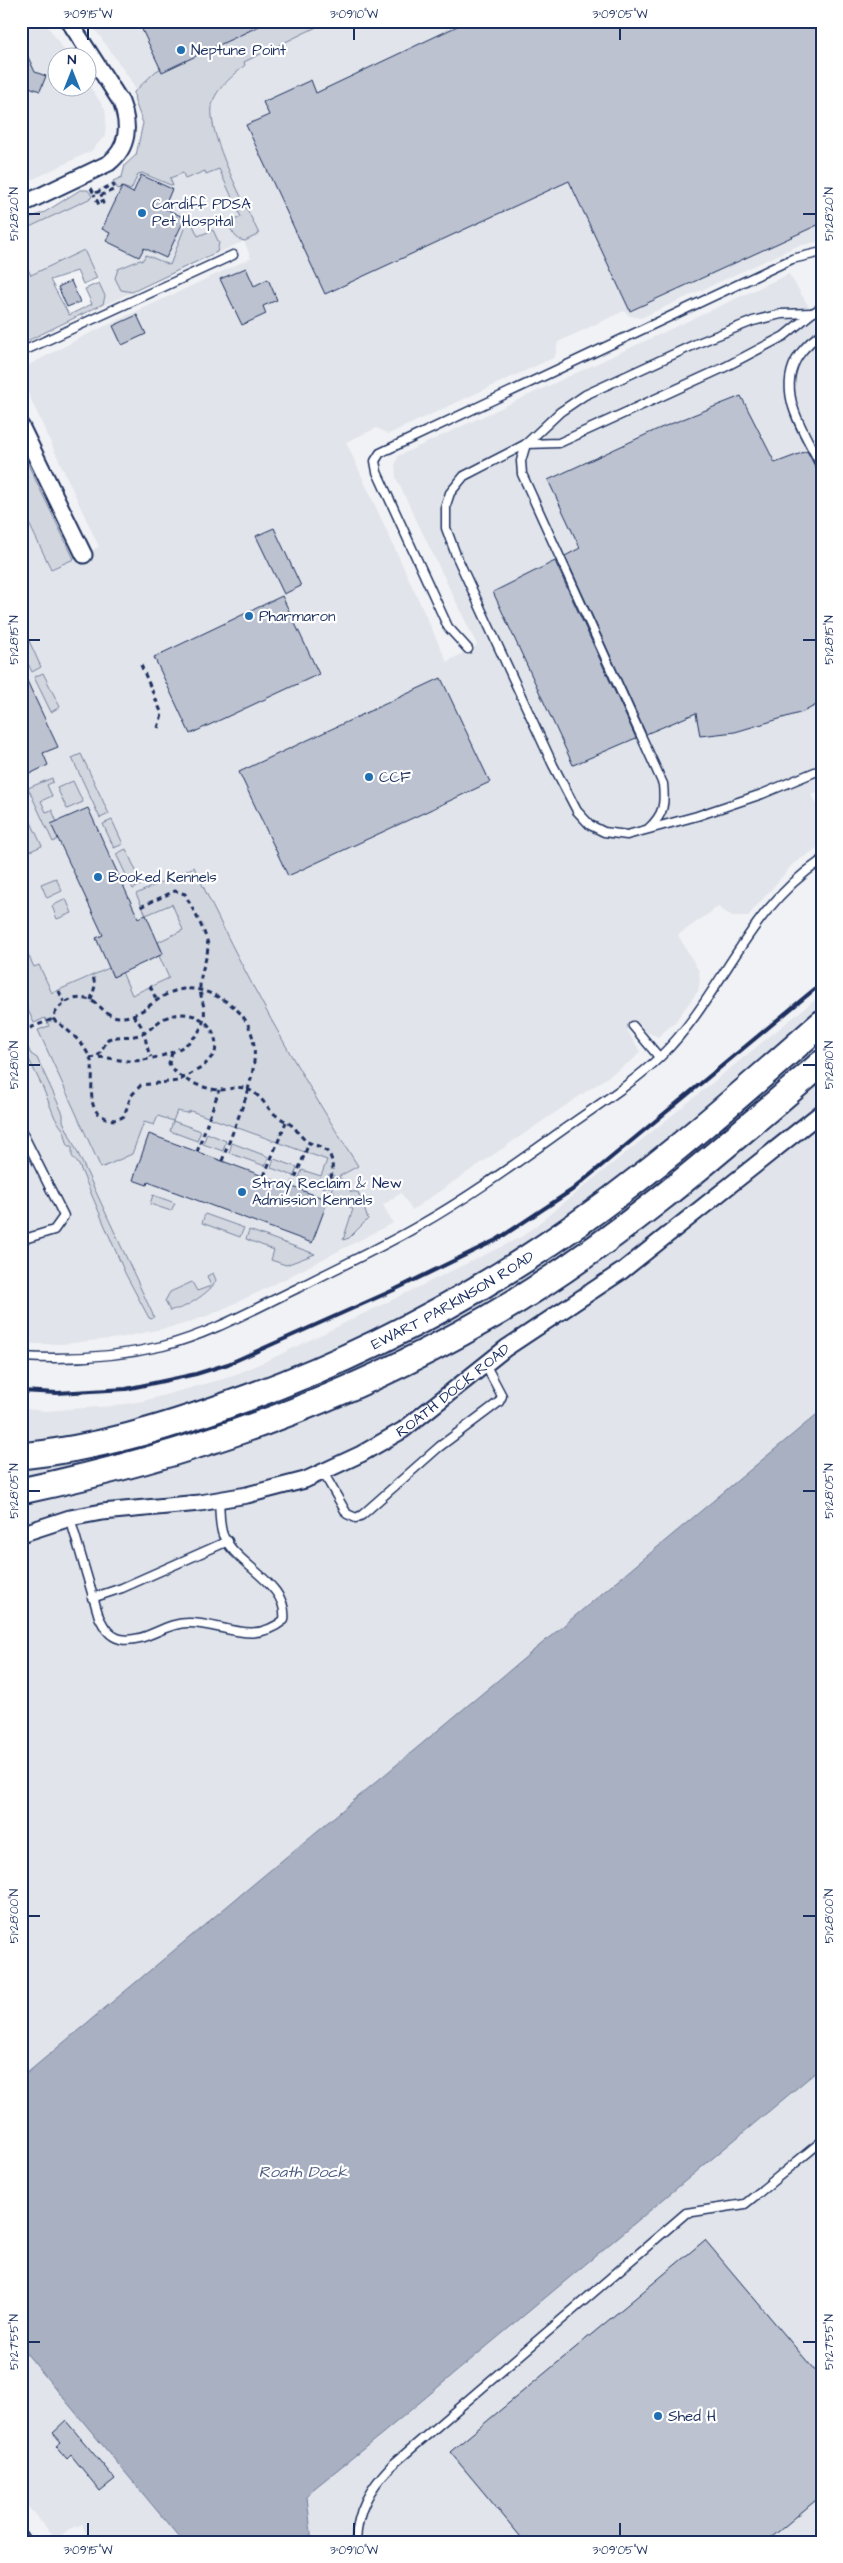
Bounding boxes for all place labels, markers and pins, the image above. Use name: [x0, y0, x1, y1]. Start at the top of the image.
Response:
place label: Neptune Point: [191, 40, 286, 61]
marker: Neptune Point: [175, 44, 187, 56]
place label: Cardiff PDSA Pet Hospital: [152, 194, 251, 232]
marker: Cardiff PDSA Pet Hospital: [136, 207, 148, 219]
place label: Pharmaron: [259, 606, 336, 627]
marker: Pharmaron: [243, 610, 255, 622]
place label: CCF: [379, 767, 411, 788]
marker: CCF: [363, 771, 375, 783]
place label: Booked Kennels: [108, 867, 217, 888]
marker: Booked Kennels: [92, 871, 104, 883]
place label: Stray Reclaim & New Admission Kennels: [252, 1173, 402, 1211]
marker: Stray Reclaim & New Admission Kennels: [236, 1186, 248, 1198]
place label: Shed H: [668, 2406, 716, 2427]
marker: Shed H: [652, 2410, 664, 2422]

